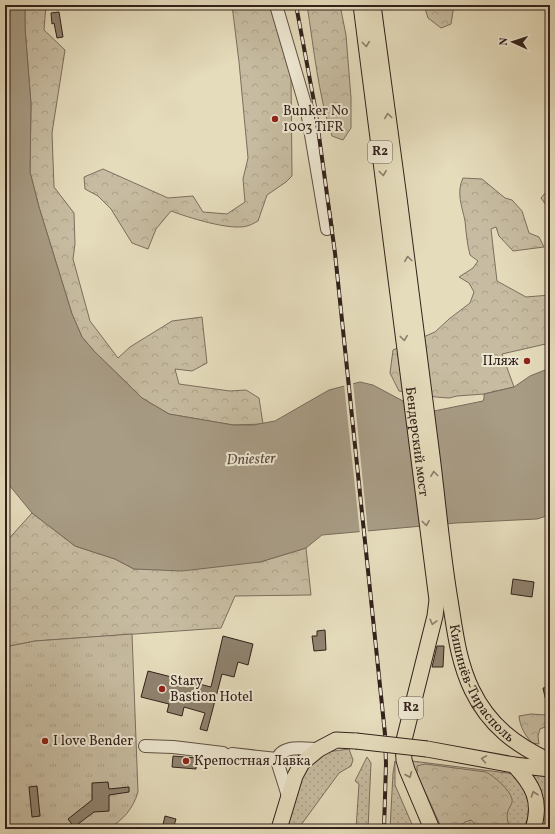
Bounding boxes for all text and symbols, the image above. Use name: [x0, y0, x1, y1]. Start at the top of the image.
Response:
north arrow: [493, 22, 533, 62]
text: N: [497, 37, 512, 46]
one-way arrow: [361, 41, 370, 47]
place label: Bunker No 1003 TiFR: [283, 102, 349, 137]
one-way arrow: [384, 113, 393, 119]
marker: Bunker No 1003 TiFR: [270, 114, 280, 124]
road number: R2: [368, 141, 392, 163]
one-way arrow: [378, 170, 387, 176]
one-way arrow: [403, 256, 412, 262]
one-way arrow: [399, 335, 408, 341]
place label: Пляж: [483, 352, 519, 371]
marker: Пляж: [522, 356, 532, 366]
street label: Бендерский мост: [400, 385, 433, 497]
water label: Dniester: [226, 449, 276, 471]
one-way arrow: [430, 471, 439, 477]
one-way arrow: [422, 520, 431, 526]
one-way arrow: [429, 618, 438, 625]
street label: Кишинёв-Тирасполь: [444, 623, 518, 747]
place label: Stary Bastion Hotel: [170, 672, 253, 707]
marker: Stary Bastion Hotel: [157, 684, 167, 694]
road number: R2: [399, 697, 423, 719]
place label: I love Bender: [53, 732, 133, 751]
marker: I love Bender: [40, 736, 50, 746]
place label: Крепостная Лавка: [194, 752, 311, 771]
one-way arrow: [481, 755, 487, 764]
marker: Крепостная Лавка: [181, 756, 191, 766]
one-way arrow: [404, 771, 412, 779]
one-way arrow: [530, 791, 539, 798]

